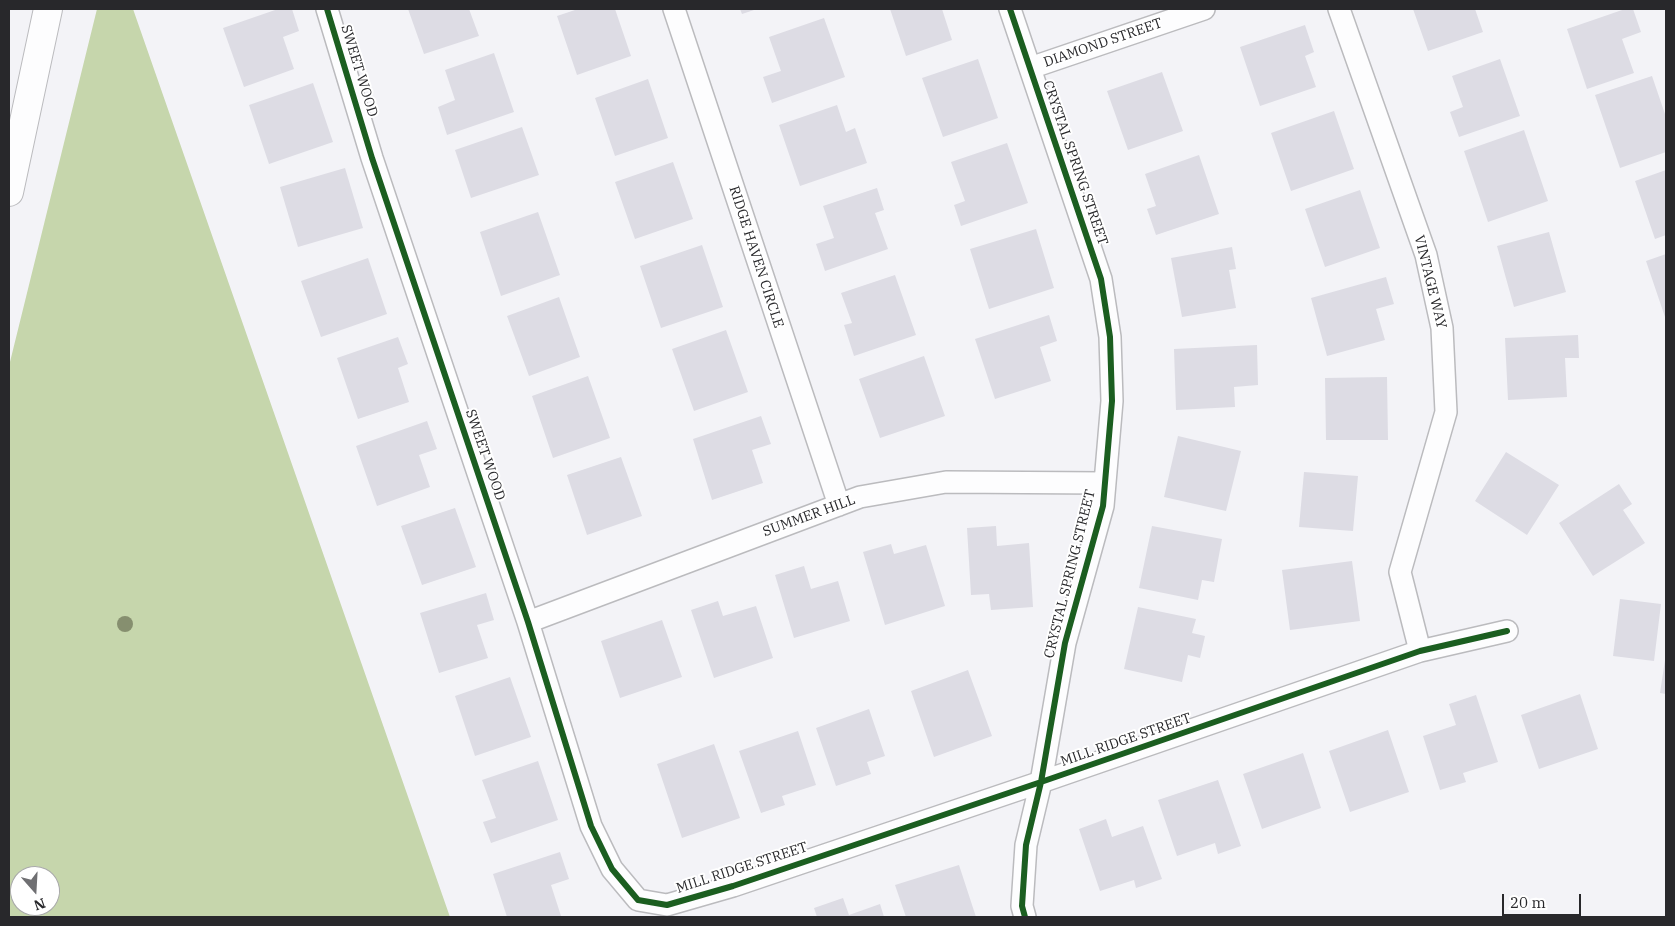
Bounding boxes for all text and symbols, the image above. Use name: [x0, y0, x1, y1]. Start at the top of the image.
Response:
street label: DIAMOND STREET: [1042, 15, 1164, 71]
street label: SWEET WOOD: [337, 23, 381, 119]
street label: CRYSTAL SPRING STREET: [1039, 78, 1111, 248]
street label: RIDGE HAVEN CIRCLE: [725, 184, 787, 330]
street label: VINTAGE WAY: [1410, 234, 1450, 330]
street label: SWEET WOOD: [462, 407, 508, 503]
street label: CRYSTAL SPRING STREET: [1041, 488, 1099, 660]
street label: SUMMER HILL: [761, 492, 857, 540]
street label: MILL RIDGE STREET: [1058, 710, 1194, 770]
street label: MILL RIDGE STREET: [674, 839, 810, 897]
north arrow: [10, 866, 60, 916]
scale bar: [1505, 884, 1584, 916]
text: 20 m: [1510, 893, 1546, 912]
text: N: [31, 894, 48, 915]

